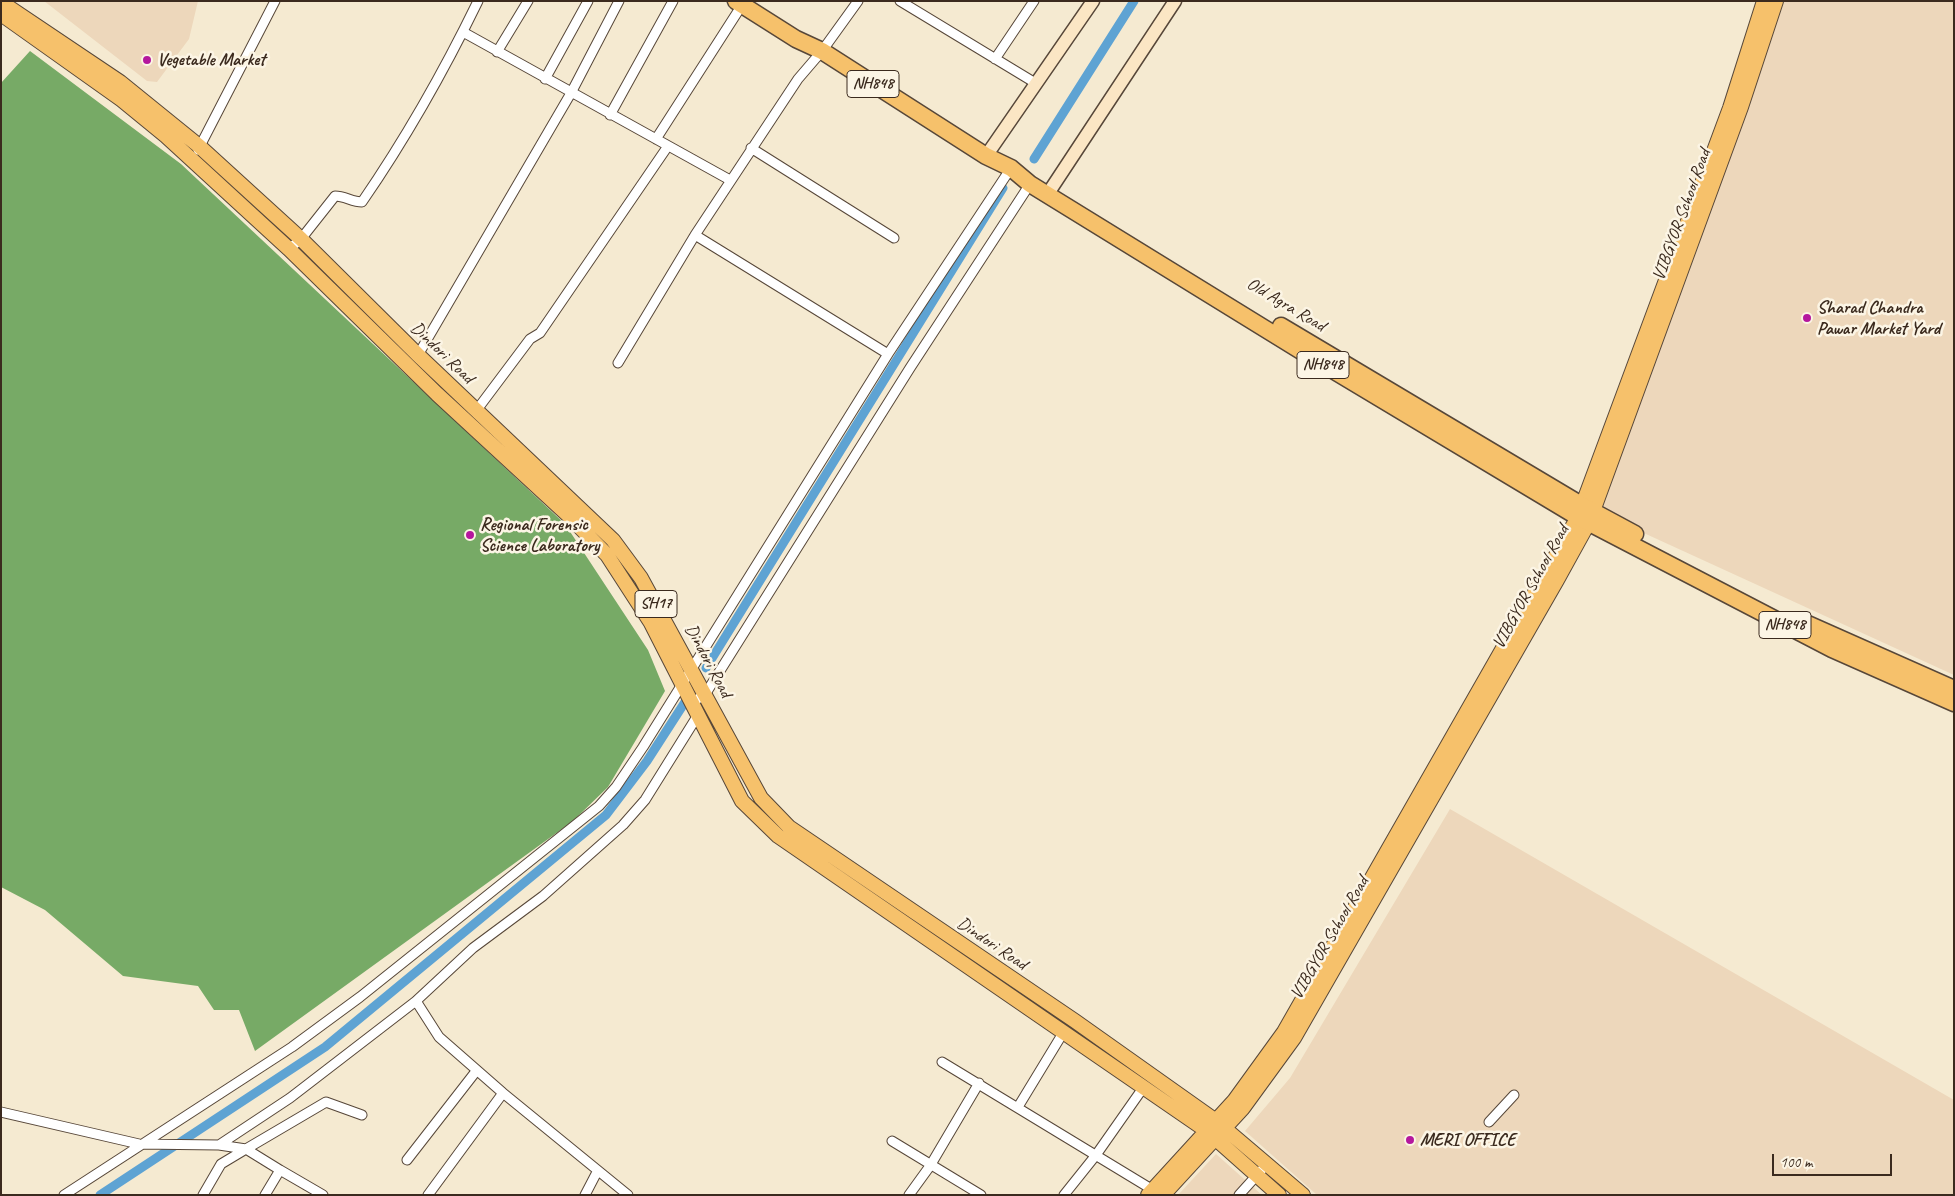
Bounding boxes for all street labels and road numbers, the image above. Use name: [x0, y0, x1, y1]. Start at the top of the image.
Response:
road number: NH848: [847, 70, 899, 98]
street label: VIBGYOR School Road: [1648, 146, 1716, 284]
street label: Old Agra Road: [1243, 273, 1329, 337]
street label: Dindori Road: [406, 317, 478, 389]
road number: NH848: [1297, 352, 1349, 378]
street label: VIBGYOR School Road: [1488, 521, 1574, 653]
road number: SH17: [635, 590, 677, 618]
road number: NH848: [1759, 612, 1811, 638]
street label: Dindori Road: [680, 621, 736, 701]
street label: VIBGYOR School Road: [1286, 873, 1374, 1003]
street label: Dindori Road: [953, 913, 1031, 975]

